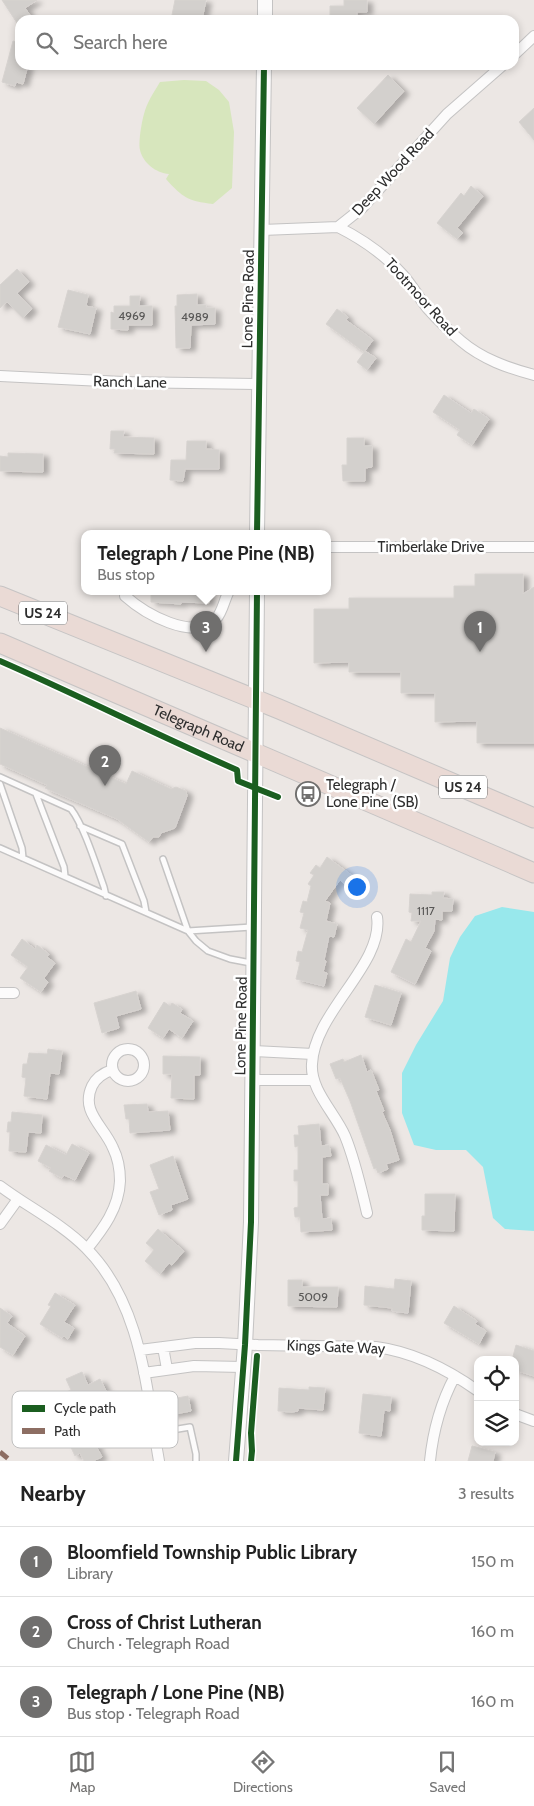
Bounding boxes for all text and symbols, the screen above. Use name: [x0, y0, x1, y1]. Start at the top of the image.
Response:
search box: [15, 15, 519, 70]
icon: search: [33, 29, 61, 57]
text: Search here: [73, 31, 167, 54]
street label: Deep Wood Road: [348, 125, 438, 219]
street label: Lone Pine Road: [238, 249, 258, 349]
street label: Tootmoor Road: [381, 254, 461, 340]
house number: 4969: [118, 308, 146, 323]
house number: 4989: [181, 309, 209, 324]
street label: Ranch Lane: [93, 372, 167, 392]
popup: [81, 530, 331, 595]
street label: Timberlake Drive: [378, 538, 485, 556]
text: Telegraph / Lone Pine (NB): [97, 542, 315, 565]
text: Bus stop: [97, 565, 155, 584]
road number: US 24: [19, 602, 67, 624]
pin: 3: [190, 611, 222, 652]
pin: 1: [464, 611, 496, 652]
street label: Telegraph Road: [150, 701, 247, 756]
pin: 2: [89, 745, 121, 786]
place label: Telegraph / Lone Pine (SB): [326, 776, 419, 811]
road number: US 24: [439, 776, 487, 799]
bus stop icon: Telegraph / Lone Pine (SB): [295, 781, 321, 807]
your location: [344, 874, 370, 900]
house number: 1117: [417, 903, 435, 918]
street label: Lone Pine Road: [231, 976, 251, 1076]
house number: 5009: [298, 1289, 328, 1304]
street label: Kings Gate Way: [286, 1336, 386, 1358]
map controls: [474, 1356, 519, 1446]
button: locate: [474, 1356, 519, 1401]
legend: [12, 1391, 178, 1448]
text: Cycle path: [54, 1399, 116, 1417]
button: layers: [474, 1401, 519, 1446]
text: Path: [54, 1422, 81, 1440]
text: Nearby: [20, 1481, 86, 1506]
text: 3 results: [458, 1484, 514, 1503]
text: Bloomfield Township Public Library: [67, 1541, 357, 1564]
text: 1: [33, 1552, 39, 1571]
text: 150 m: [471, 1552, 514, 1571]
text: Library: [67, 1564, 113, 1583]
text: Cross of Christ Lutheran: [67, 1611, 262, 1634]
text: 2: [32, 1622, 40, 1641]
text: 160 m: [471, 1622, 514, 1641]
text: Church · Telegraph Road: [67, 1634, 230, 1653]
text: Telegraph / Lone Pine (NB): [67, 1681, 285, 1704]
text: 3: [32, 1692, 40, 1711]
text: 160 m: [471, 1692, 514, 1711]
text: Bus stop · Telegraph Road: [67, 1704, 240, 1723]
tab: Map: [68, 1748, 96, 1796]
tab: Directions: [233, 1748, 293, 1796]
tab: Saved: [429, 1748, 466, 1796]

